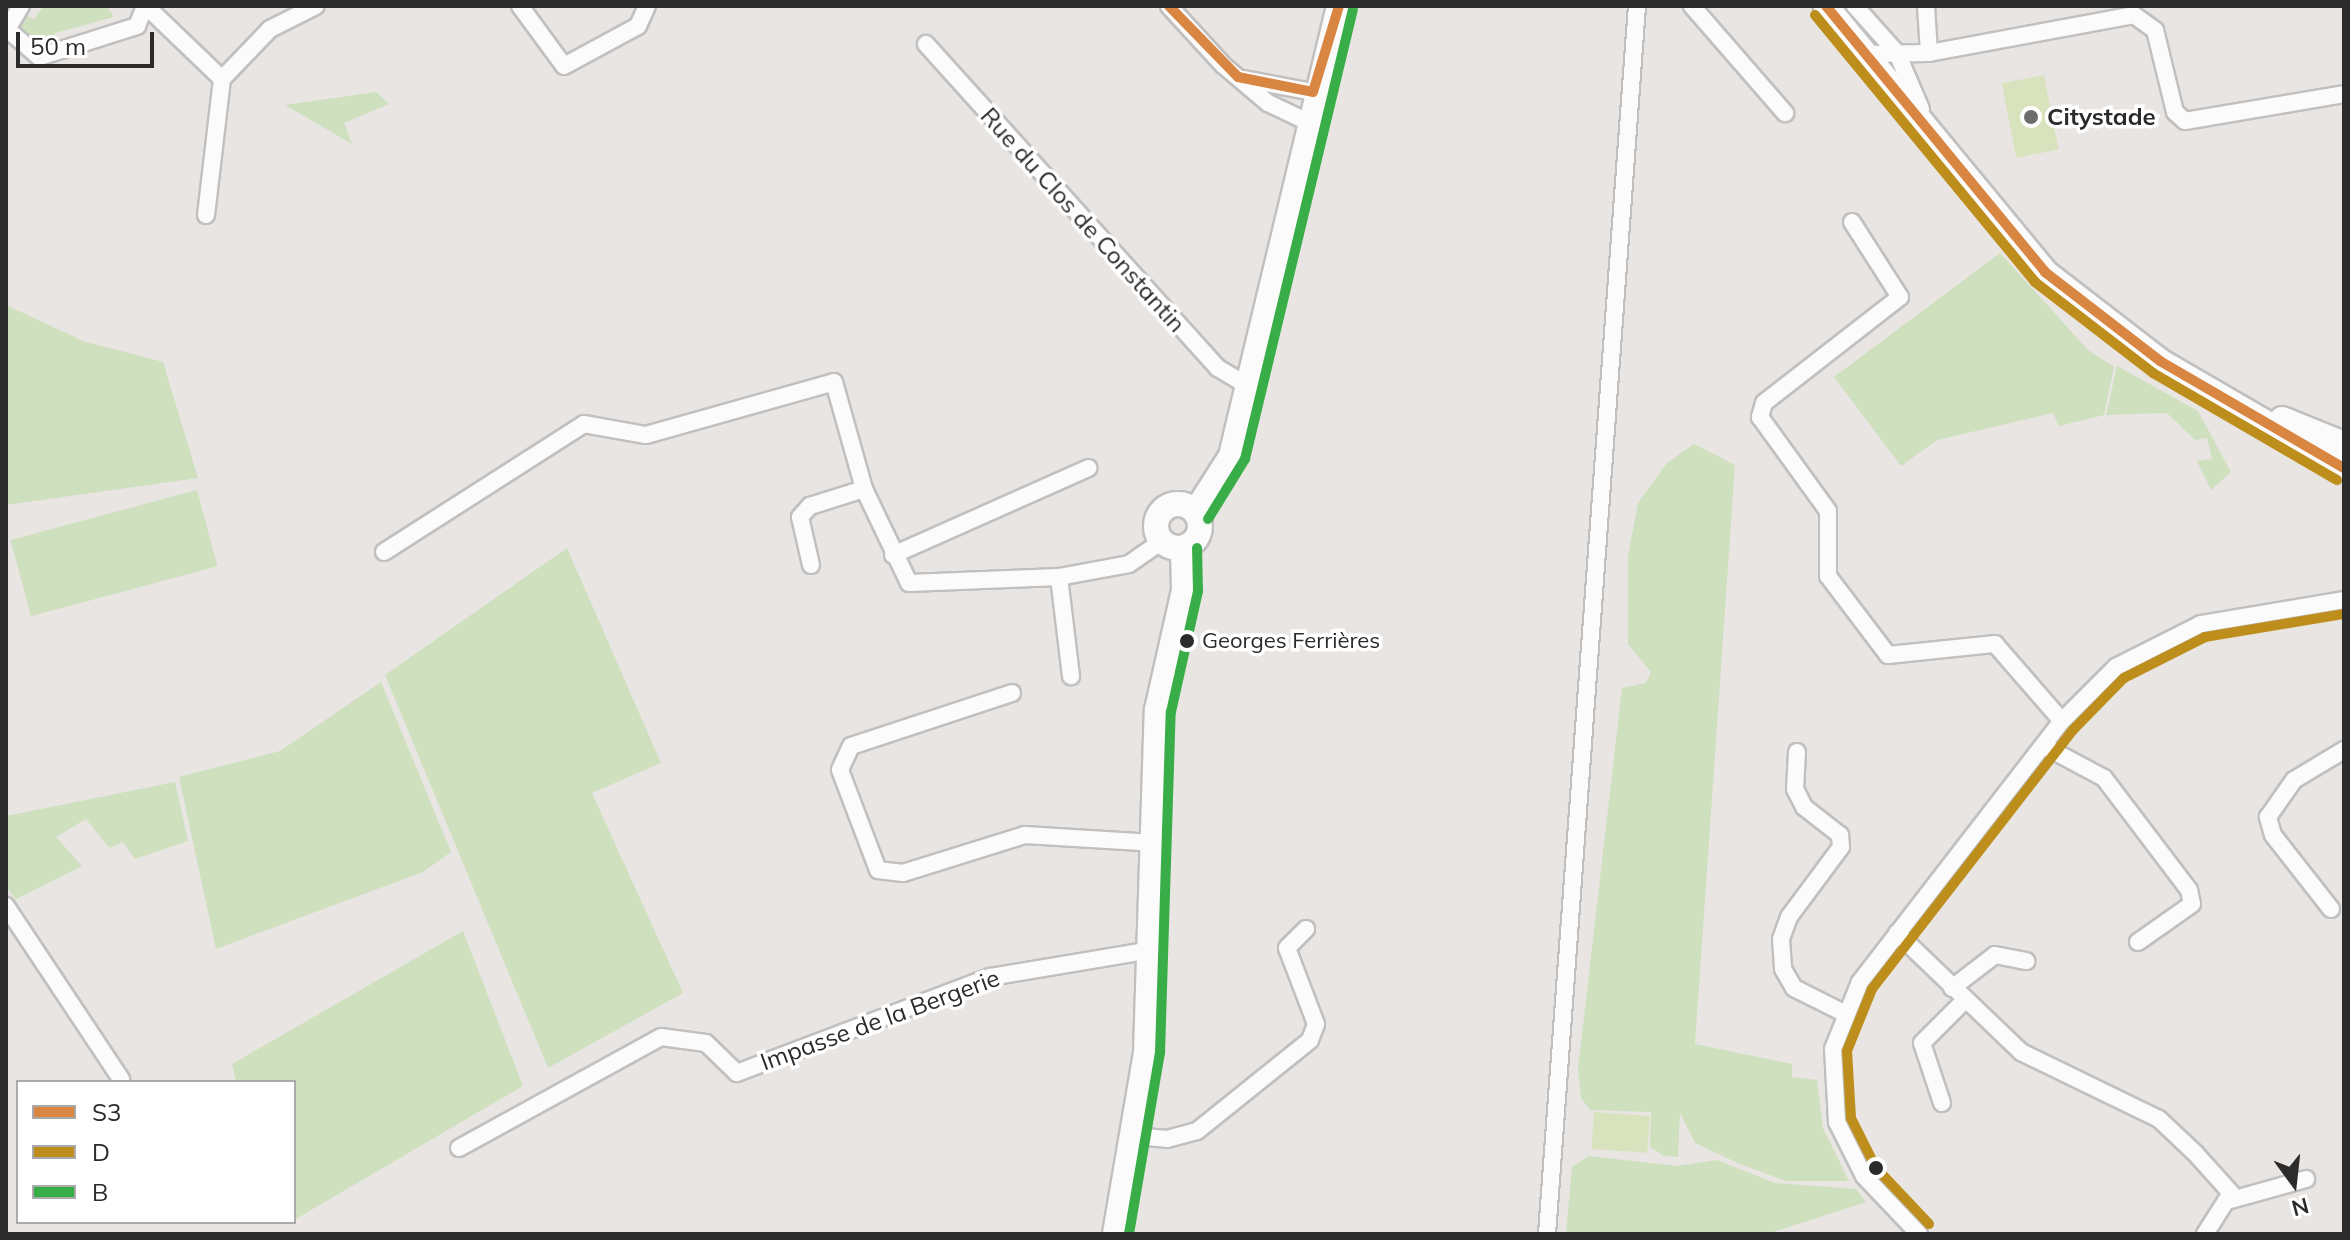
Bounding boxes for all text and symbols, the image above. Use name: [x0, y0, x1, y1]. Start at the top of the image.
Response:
scale bar: [20, 16, 158, 66]
text: 50 m: [30, 31, 86, 61]
street label: Rue du Clos de Constantin: [975, 102, 1191, 338]
place label: Citystade: [2047, 103, 2156, 131]
marker: Citystade: [2022, 108, 2040, 126]
place label: Georges Ferrières: [1202, 628, 1380, 654]
marker: Georges Ferrières: [1179, 633, 1195, 649]
street label: Impasse de la Bergerie: [757, 963, 1003, 1077]
legend: [16, 1080, 296, 1224]
text: S3: [92, 1097, 121, 1127]
text: D: [92, 1137, 110, 1167]
north arrow: [2254, 1144, 2334, 1224]
unlabelled marker: [1868, 1160, 1884, 1176]
text: B: [92, 1177, 108, 1207]
text: N: [2289, 1192, 2312, 1223]

